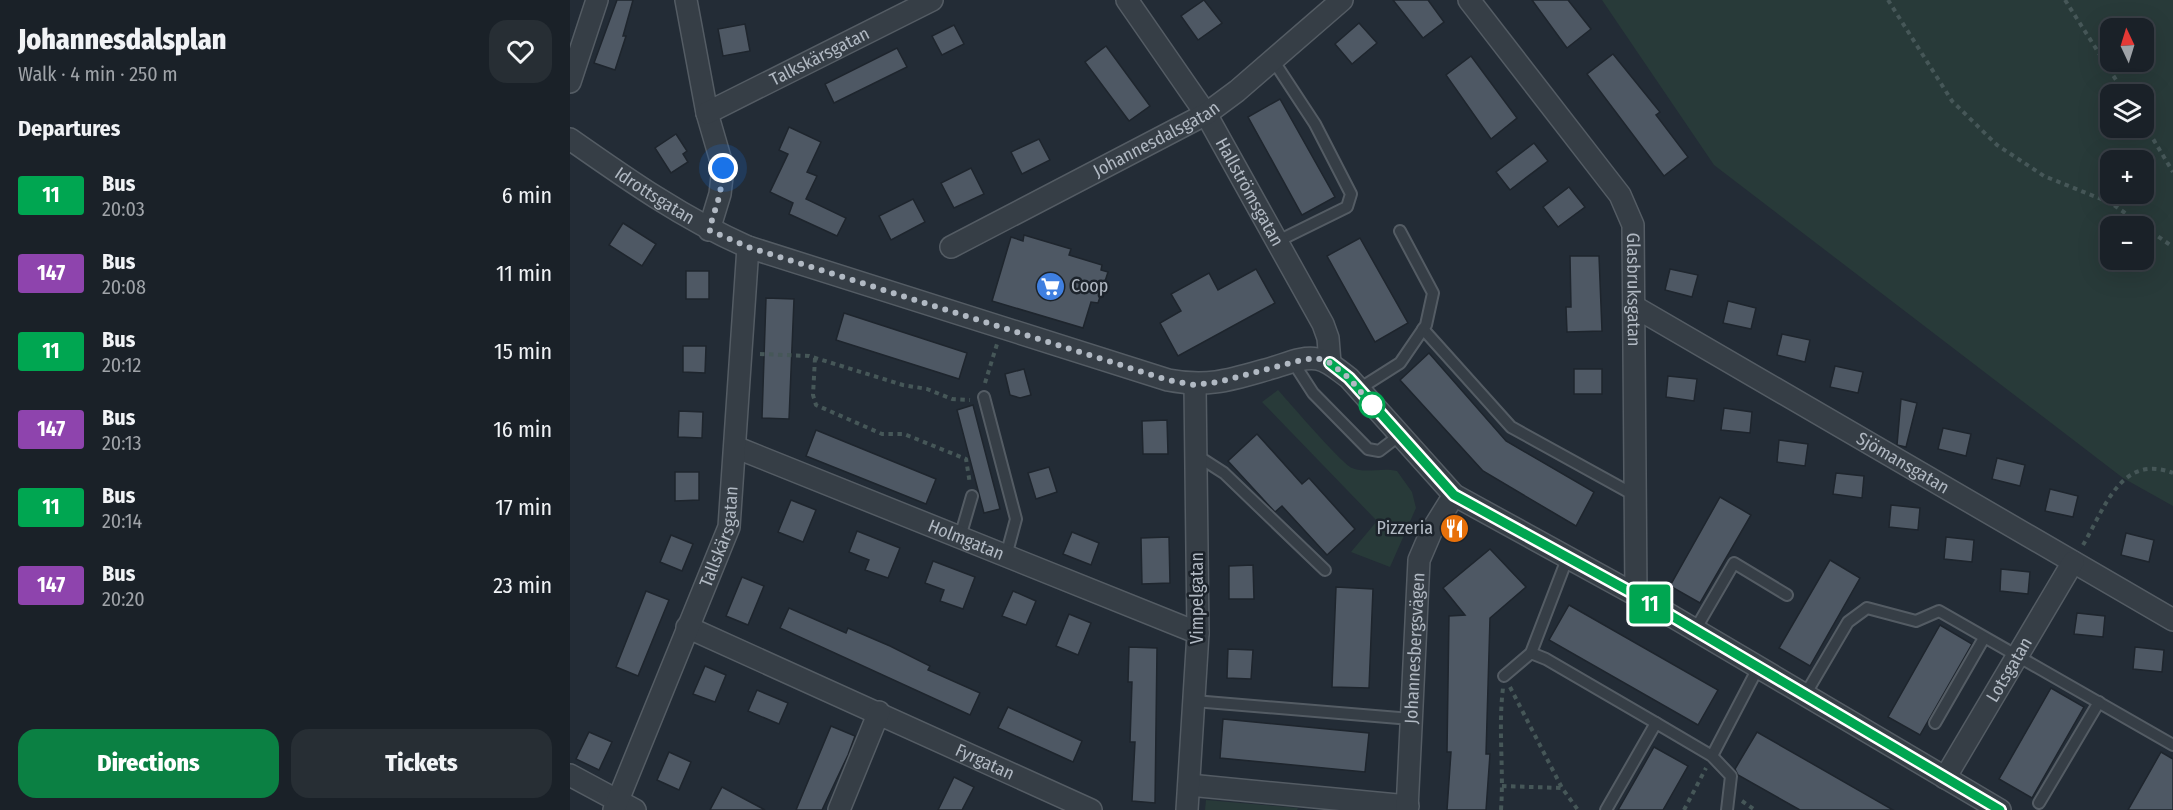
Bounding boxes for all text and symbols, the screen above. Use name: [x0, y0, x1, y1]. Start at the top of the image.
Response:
north arrow: [2100, 18, 2154, 72]
map controls: [2100, 18, 2154, 270]
button: heart: [489, 20, 552, 83]
street label: Talkskärsgatan: [766, 22, 873, 91]
text: Johannesdalsplan: [18, 23, 226, 56]
text: Walk · 4 min · 250 m: [18, 62, 178, 86]
button: layers: [2100, 84, 2154, 138]
street label: Johannesdalsgatan: [1090, 97, 1224, 182]
text: Departures: [18, 115, 120, 142]
street label: Hallströmsgatan: [1211, 134, 1288, 250]
button: +: [2100, 150, 2154, 204]
your location: [708, 153, 738, 183]
street label: Idrottsgatan: [611, 162, 699, 229]
text: Bus: [102, 170, 135, 197]
text: 11: [42, 182, 60, 208]
text: 6 min: [502, 182, 552, 209]
text: 20:03: [102, 197, 145, 221]
button: −: [2100, 216, 2154, 270]
street label: Glasbruksgatan: [1622, 233, 1645, 347]
text: Bus: [102, 248, 135, 275]
text: 147: [37, 260, 65, 286]
text: 11 min: [496, 260, 552, 287]
supermarket icon: Coop: [1034, 270, 1066, 302]
text: 20:08: [102, 275, 146, 299]
place label: Coop: [1071, 275, 1108, 297]
text: Bus: [102, 326, 135, 353]
text: 11: [42, 338, 60, 364]
text: 15 min: [494, 338, 552, 365]
text: 20:12: [102, 353, 141, 377]
unlabelled marker: [1359, 392, 1385, 418]
text: Bus: [102, 404, 135, 431]
text: 147: [37, 416, 65, 442]
text: 16 min: [493, 416, 552, 443]
street label: Sjömansgatan: [1853, 427, 1953, 499]
text: 20:13: [102, 431, 141, 455]
text: Bus: [102, 482, 135, 509]
street label: Tallskärsgatan: [695, 485, 743, 590]
text: 11: [42, 494, 60, 520]
text: 17 min: [495, 494, 552, 521]
text: 20:14: [102, 509, 142, 533]
restaurant icon: Pizzeria: [1438, 512, 1470, 544]
street label: Holmgatan: [925, 515, 1007, 565]
place label: Pizzeria: [1376, 517, 1433, 539]
street label: Vimpelgatan: [1186, 552, 1208, 644]
text: Bus: [102, 560, 135, 587]
text: 147: [37, 572, 65, 598]
text: 23 min: [493, 572, 552, 599]
street label: Johannesbergsvägen: [1400, 572, 1429, 724]
line badge: 11: [1623, 584, 1677, 624]
text: 20:20: [102, 587, 145, 611]
text: 11: [1641, 591, 1659, 617]
street label: Lotsgatan: [1982, 633, 2037, 706]
button: Directions: [18, 729, 279, 798]
button: Tickets: [291, 729, 552, 798]
street label: Fyrgatan: [952, 739, 1018, 785]

